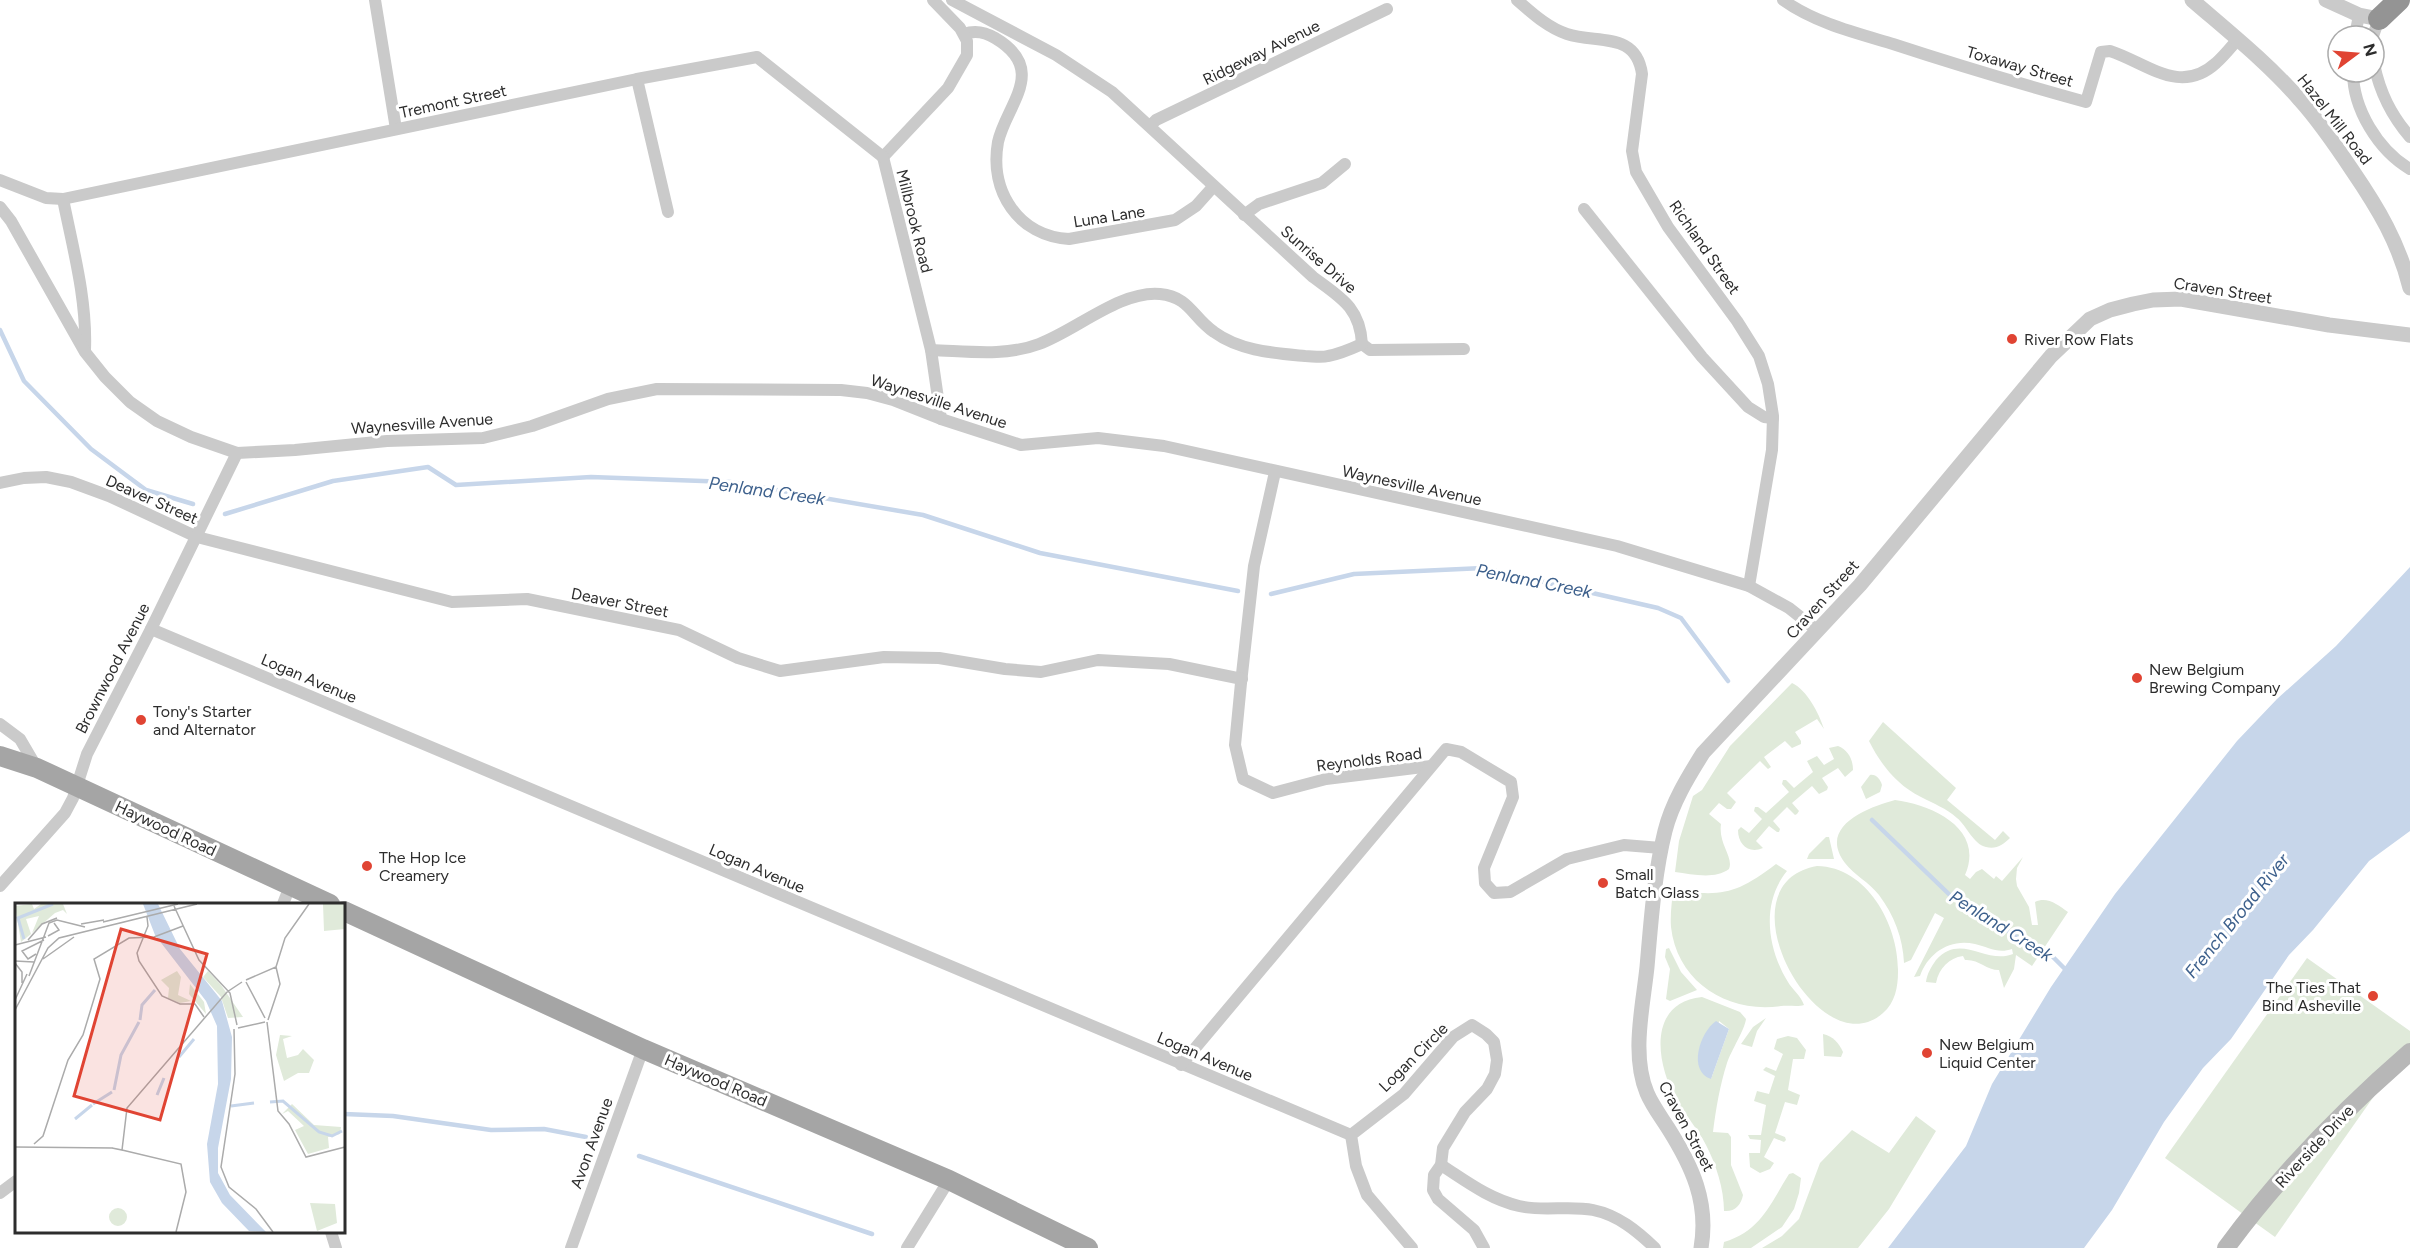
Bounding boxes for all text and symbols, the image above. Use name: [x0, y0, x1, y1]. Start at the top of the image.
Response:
street label: Ridgeway Avenue: [1200, 16, 1323, 89]
north arrow: [2326, 24, 2386, 84]
text: N: [2359, 41, 2381, 59]
street label: Toxaway Street: [1964, 42, 2075, 91]
street label: Hazel Mill Road: [2293, 70, 2376, 168]
street label: Tremont Street: [398, 81, 508, 122]
street label: Millbrook Road: [892, 167, 937, 275]
street label: Richland Street: [1665, 197, 1744, 298]
street label: Luna Lane: [1072, 201, 1147, 232]
street label: Sunrise Drive: [1277, 221, 1361, 298]
street label: Craven Street: [2172, 273, 2274, 308]
place label: River Row Flats: [2024, 330, 2133, 349]
marker: River Row Flats: [2005, 332, 2019, 346]
street label: Waynesville Avenue: [868, 370, 1010, 433]
street label: Waynesville Avenue: [350, 409, 494, 438]
street label: Waynesville Avenue: [1340, 461, 1484, 510]
street label: Deaver Street: [103, 471, 201, 528]
water label: Penland Creek: [707, 472, 828, 510]
street label: Craven Street: [1782, 556, 1863, 643]
water label: Penland Creek: [1474, 559, 1595, 603]
street label: Deaver Street: [570, 584, 670, 621]
street label: Brownwood Avenue: [71, 600, 154, 737]
street label: Logan Avenue: [258, 650, 360, 707]
place label: New Belgium Brewing Company: [2149, 660, 2281, 697]
marker: New Belgium Brewing Company: [2130, 671, 2144, 685]
place label: Tony's Starter and Alternator: [153, 702, 256, 739]
marker: Tony's Starter and Alternator: [134, 713, 148, 727]
street label: Reynolds Road: [1315, 744, 1423, 775]
street label: Haywood Road: [112, 797, 219, 860]
street label: Logan Avenue: [706, 840, 808, 897]
place label: The Hop Ice Creamery: [379, 848, 466, 885]
water label: French Broad River: [2180, 849, 2294, 983]
marker: The Hop Ice Creamery: [360, 859, 374, 873]
place label: Small Batch Glass: [1615, 865, 1699, 902]
marker: Small Batch Glass: [1596, 876, 1610, 890]
water label: Penland Creek: [1945, 886, 2058, 967]
inset map: [15, 903, 345, 1233]
place label: The Ties That Bind Asheville: [2262, 978, 2361, 1015]
marker: The Ties That Bind Asheville: [2366, 989, 2380, 1003]
street label: Logan Circle: [1375, 1019, 1452, 1096]
street label: Logan Avenue: [1154, 1028, 1256, 1085]
place label: New Belgium Liquid Center: [1939, 1035, 2036, 1072]
marker: New Belgium Liquid Center: [1920, 1046, 1934, 1060]
street label: Haywood Road: [662, 1050, 770, 1111]
street label: Craven Street: [1655, 1078, 1718, 1175]
street label: Avon Avenue: [566, 1095, 617, 1191]
street label: Riverside Drive: [2271, 1101, 2358, 1192]

